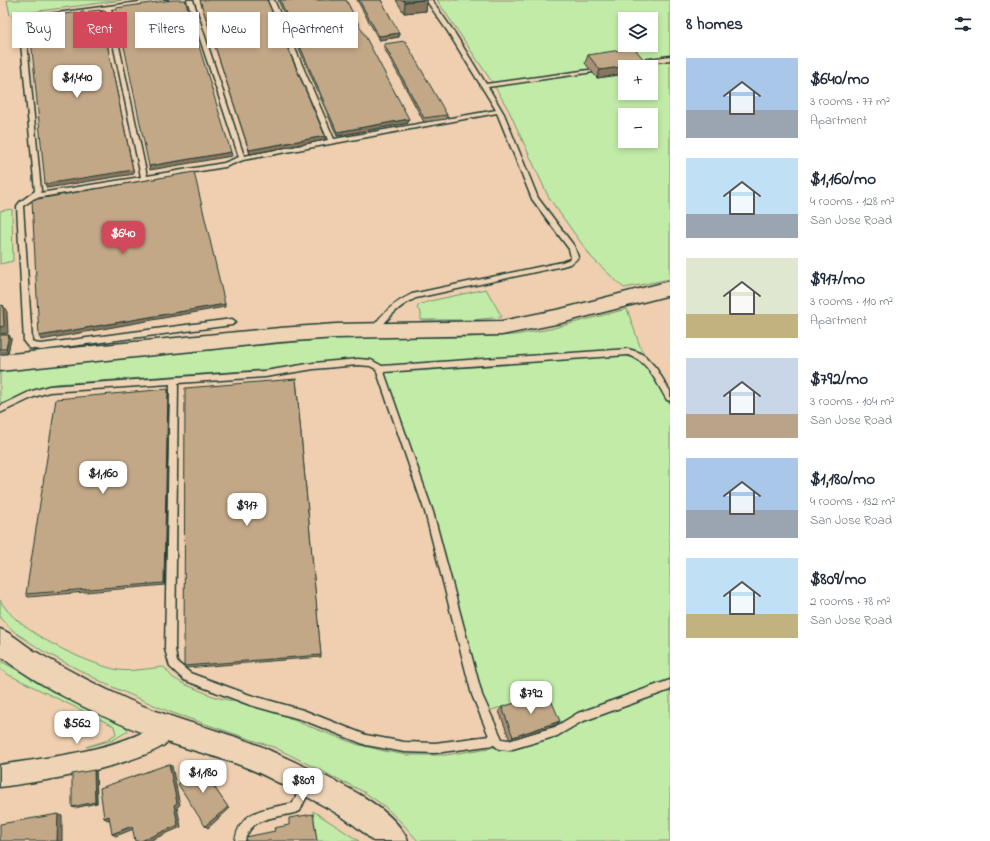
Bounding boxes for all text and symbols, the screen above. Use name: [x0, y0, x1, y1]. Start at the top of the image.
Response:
chip: Buy: [12, 12, 65, 48]
chip: Rent: [73, 12, 127, 48]
chip: Filters: [135, 12, 199, 48]
chip: New: [207, 12, 260, 48]
chip: Apartment: [268, 12, 358, 48]
map controls: [618, 12, 658, 148]
button: layers: [618, 12, 658, 52]
text: 8 homes: [686, 12, 743, 37]
icon: filters: [952, 13, 974, 35]
button: +: [618, 60, 658, 100]
pin: $1,440: [44, 65, 110, 99]
text: $640/mo: [810, 67, 869, 92]
text: $1,440: [62, 68, 92, 87]
icon: home: [718, 74, 766, 122]
text: 3 rooms · 77 m²: [810, 92, 890, 111]
button: −: [618, 108, 658, 148]
text: Apartment: [810, 111, 867, 130]
text: $1,160/mo: [810, 167, 876, 192]
icon: home: [718, 174, 766, 222]
text: 4 rooms · 128 m²: [810, 192, 895, 211]
text: San Jose Road: [810, 211, 892, 230]
pin: $640: [99, 221, 147, 255]
text: $640: [111, 224, 135, 243]
text: $917/mo: [810, 267, 865, 292]
icon: home: [718, 274, 766, 322]
text: 3 rooms · 110 m²: [810, 292, 893, 311]
text: Apartment: [810, 311, 867, 330]
text: $792/mo: [810, 367, 868, 392]
icon: home: [718, 374, 766, 422]
text: 3 rooms · 104 m²: [810, 392, 894, 411]
text: San Jose Road: [810, 411, 892, 430]
pin: $1,160: [70, 461, 136, 495]
text: $1,160: [88, 464, 118, 483]
text: $1,180/mo: [810, 467, 875, 492]
icon: home: [718, 474, 766, 522]
text: 4 rooms · 132 m²: [810, 492, 895, 511]
pin: $917: [223, 493, 271, 527]
text: $917: [236, 496, 258, 515]
text: San Jose Road: [810, 511, 892, 530]
text: $809/mo: [810, 567, 866, 592]
icon: home: [718, 574, 766, 622]
text: 2 rooms · 78 m²: [810, 592, 891, 611]
text: San Jose Road: [810, 611, 892, 630]
pin: $792: [507, 681, 555, 715]
text: $792: [519, 684, 543, 703]
pin: $562: [53, 711, 101, 745]
text: $562: [63, 714, 91, 733]
pin: $1,180: [170, 760, 236, 794]
text: $1,180: [189, 763, 217, 782]
pin: $809: [279, 768, 327, 802]
text: $809: [292, 771, 314, 790]

